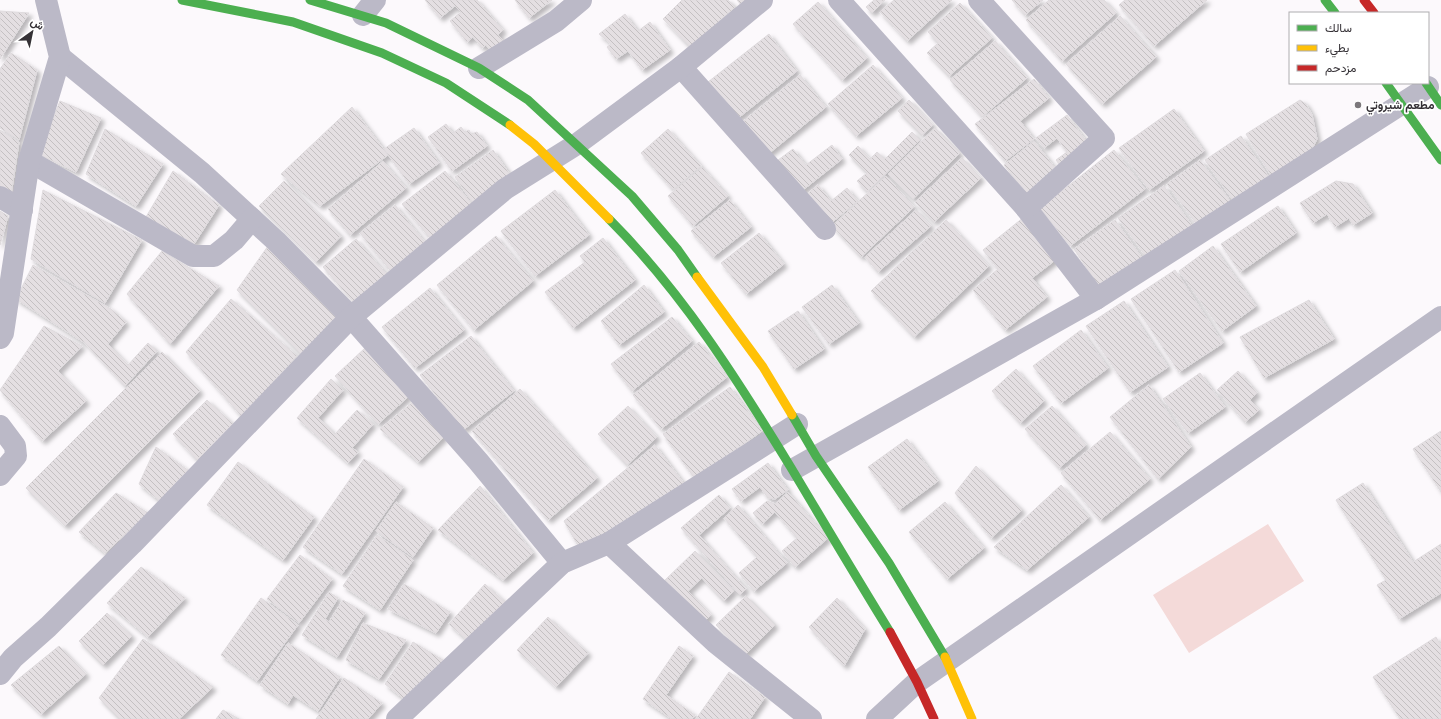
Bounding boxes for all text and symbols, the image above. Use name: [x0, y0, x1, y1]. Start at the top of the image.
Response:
north arrow: [12, 12, 52, 52]
legend: [1289, 12, 1429, 84]
text: ش: [28, 15, 46, 33]
text: سالك: [1325, 21, 1352, 35]
text: بطيء: [1325, 41, 1349, 58]
text: مزدحم: [1325, 61, 1356, 76]
place label: مطعم شيروتي: [1366, 98, 1435, 115]
marker: مطعم شيروتي: [1353, 100, 1363, 110]

